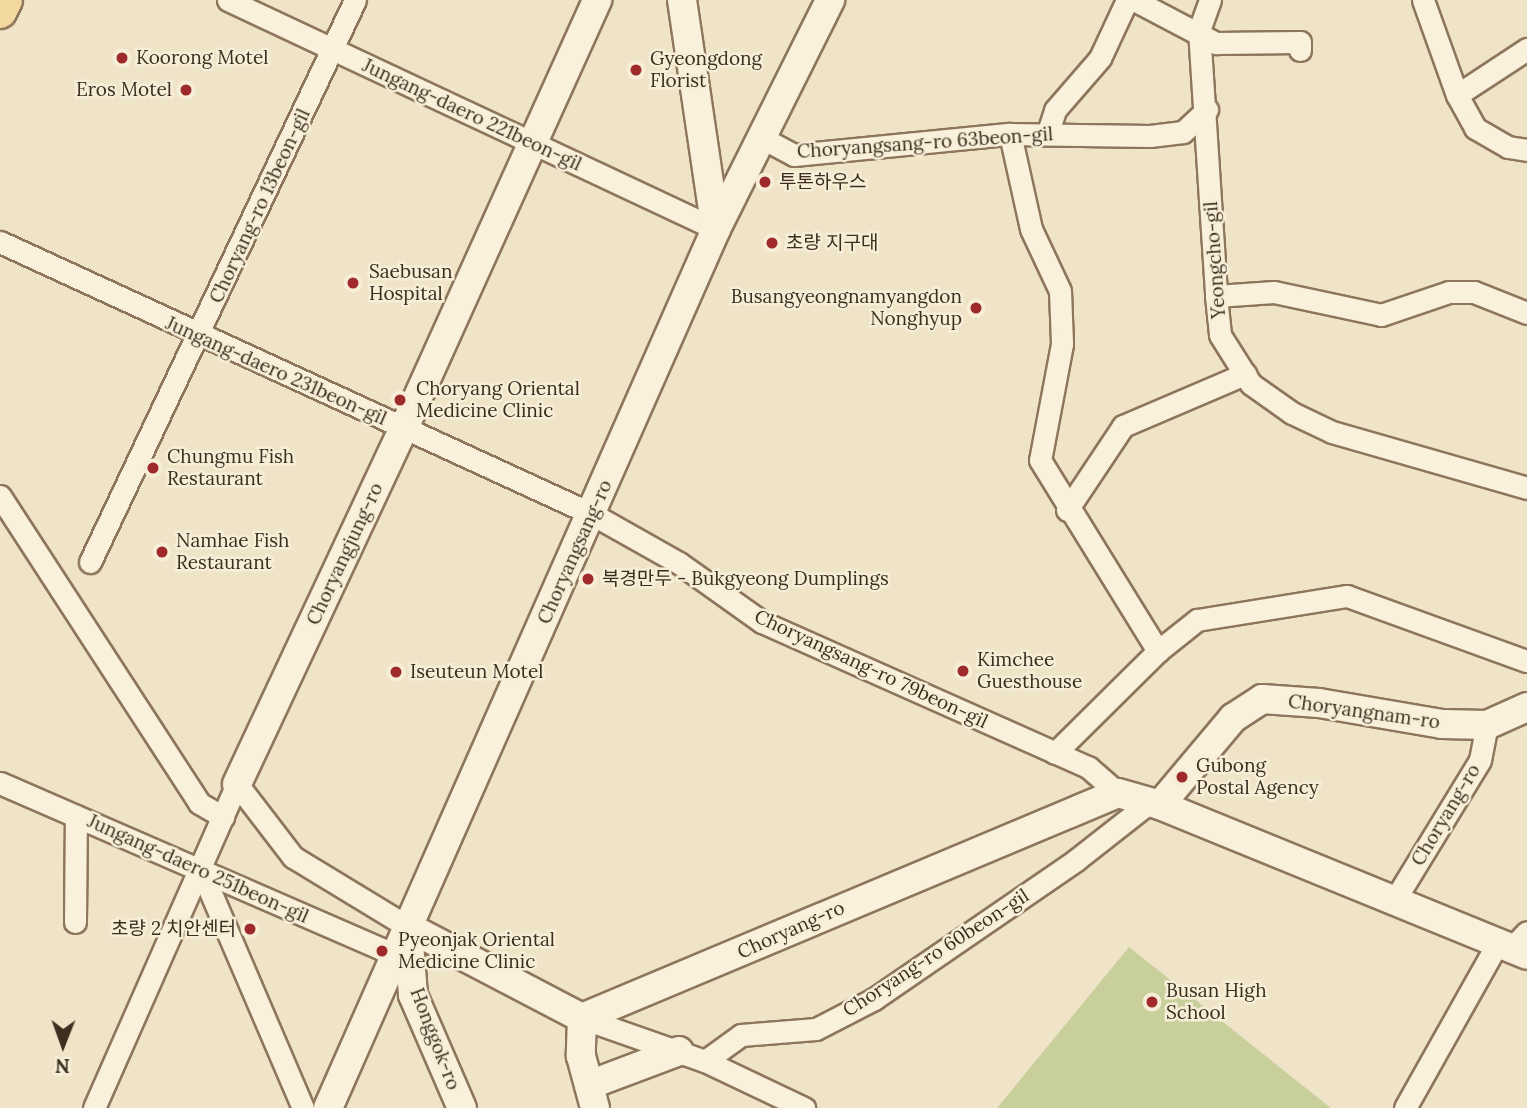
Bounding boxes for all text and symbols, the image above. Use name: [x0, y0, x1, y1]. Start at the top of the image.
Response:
place label: Koorong Motel: [136, 47, 268, 69]
place label: Gyeongdong Florist: [650, 48, 762, 92]
marker: Koorong Motel: [114, 50, 130, 66]
street label: Jungang-daero 221beon-gil: [359, 54, 585, 176]
marker: Gyeongdong Florist: [628, 62, 644, 78]
place label: Eros Motel: [76, 79, 172, 101]
marker: Eros Motel: [178, 82, 194, 98]
street label: Choryang-ro 13beon-gil: [205, 105, 315, 307]
street label: Choryangsang-ro 63beon-gil: [796, 123, 1054, 163]
place label: 투톤하우스: [779, 171, 866, 193]
marker: 투톤하우스: [757, 174, 773, 190]
street label: Yeongcho-gil: [1200, 200, 1230, 320]
place label: 초량 지구대: [786, 232, 878, 254]
marker: 초량 지구대: [764, 235, 780, 251]
place label: Saebusan Hospital: [369, 261, 452, 305]
marker: Saebusan Hospital: [343, 273, 363, 293]
place label: Busangyeongnamyangdon Nonghyup: [731, 286, 962, 330]
marker: Busangyeongnamyangdon Nonghyup: [968, 300, 984, 316]
street label: Jungang-daero 231beon-gil: [162, 312, 390, 430]
place label: Choryang Oriental Medicine Clinic: [416, 378, 580, 422]
marker: Choryang Oriental Medicine Clinic: [390, 390, 410, 410]
place label: Chungmu Fish Restaurant: [167, 446, 294, 490]
marker: Chungmu Fish Restaurant: [145, 460, 161, 476]
street label: Choryangsang-ro: [533, 476, 617, 628]
street label: Choryangjung-ro: [302, 479, 388, 629]
place label: Namhae Fish Restaurant: [176, 530, 289, 574]
marker: Namhae Fish Restaurant: [154, 544, 170, 560]
place label: 북경만두 - Bukgyeong Dumplings: [602, 568, 889, 590]
marker: 북경만두 - Bukgyeong Dumplings: [580, 571, 596, 587]
street label: Choryangsang-ro 79beon-gil: [751, 605, 991, 733]
place label: Kimchee Guesthouse: [977, 649, 1082, 693]
place label: Iseuteun Motel: [410, 661, 543, 683]
marker: Kimchee Guesthouse: [955, 663, 971, 679]
marker: Iseuteun Motel: [388, 664, 404, 680]
street label: Choryangnam-ro: [1287, 690, 1441, 734]
place label: Gubong Postal Agency: [1196, 755, 1319, 799]
street label: Choryang-ro: [1407, 760, 1485, 870]
marker: Gubong Postal Agency: [1174, 769, 1190, 785]
street label: Jungang-daero 251beon-gil: [84, 810, 312, 928]
street label: Choryang-ro 60beon-gil: [839, 884, 1033, 1022]
street label: Choryang-ro: [734, 896, 848, 964]
place label: 초량 2 치안센터: [111, 918, 236, 940]
marker: 초량 2 치안센터: [242, 921, 258, 937]
place label: Pyeonjak Oriental Medicine Clinic: [398, 929, 555, 973]
marker: Pyeonjak Oriental Medicine Clinic: [372, 941, 392, 961]
place label: Busan High School: [1166, 980, 1267, 1024]
street label: Honggok-ro: [405, 985, 465, 1093]
marker: Busan High School: [1144, 994, 1160, 1010]
north arrow: [28, 1010, 98, 1080]
text: N: [55, 1054, 70, 1078]

